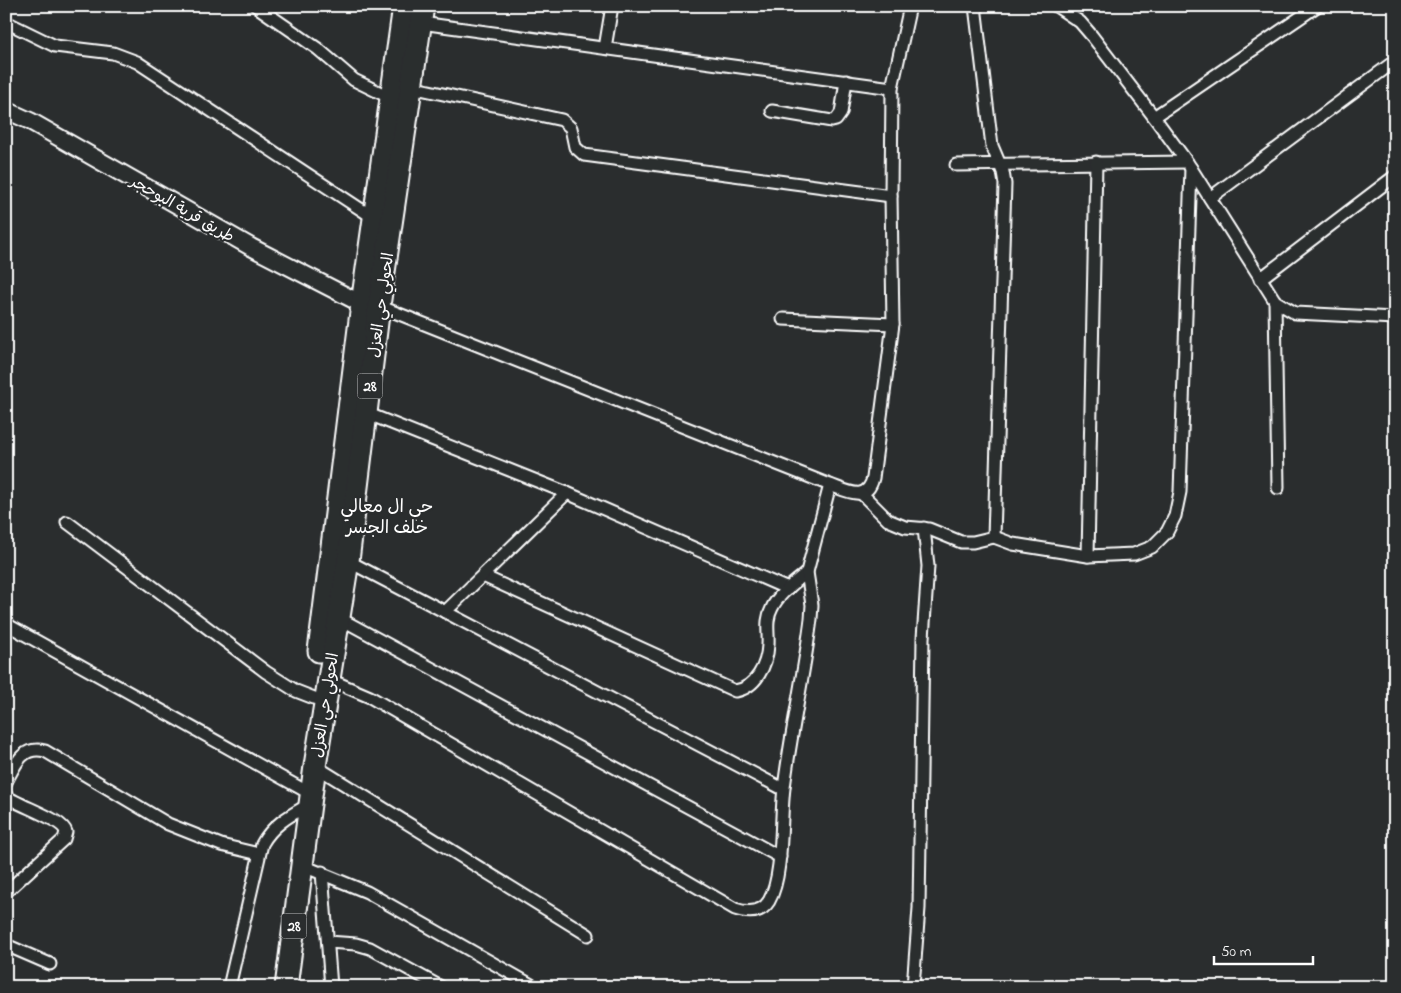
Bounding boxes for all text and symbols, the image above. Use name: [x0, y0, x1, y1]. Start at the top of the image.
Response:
street label: طريق قرية البوحجر: [124, 169, 239, 249]
street label: الحولي حي العزل: [363, 251, 402, 360]
road number: 28: [358, 374, 382, 398]
district label: حي ال معالي خلف الجسر: [341, 495, 433, 542]
street label: الحولي حي العزل: [306, 651, 347, 760]
road number: 28: [282, 914, 306, 938]
scale bar: [1214, 933, 1312, 965]
text: 50 m: [1221, 941, 1252, 963]

